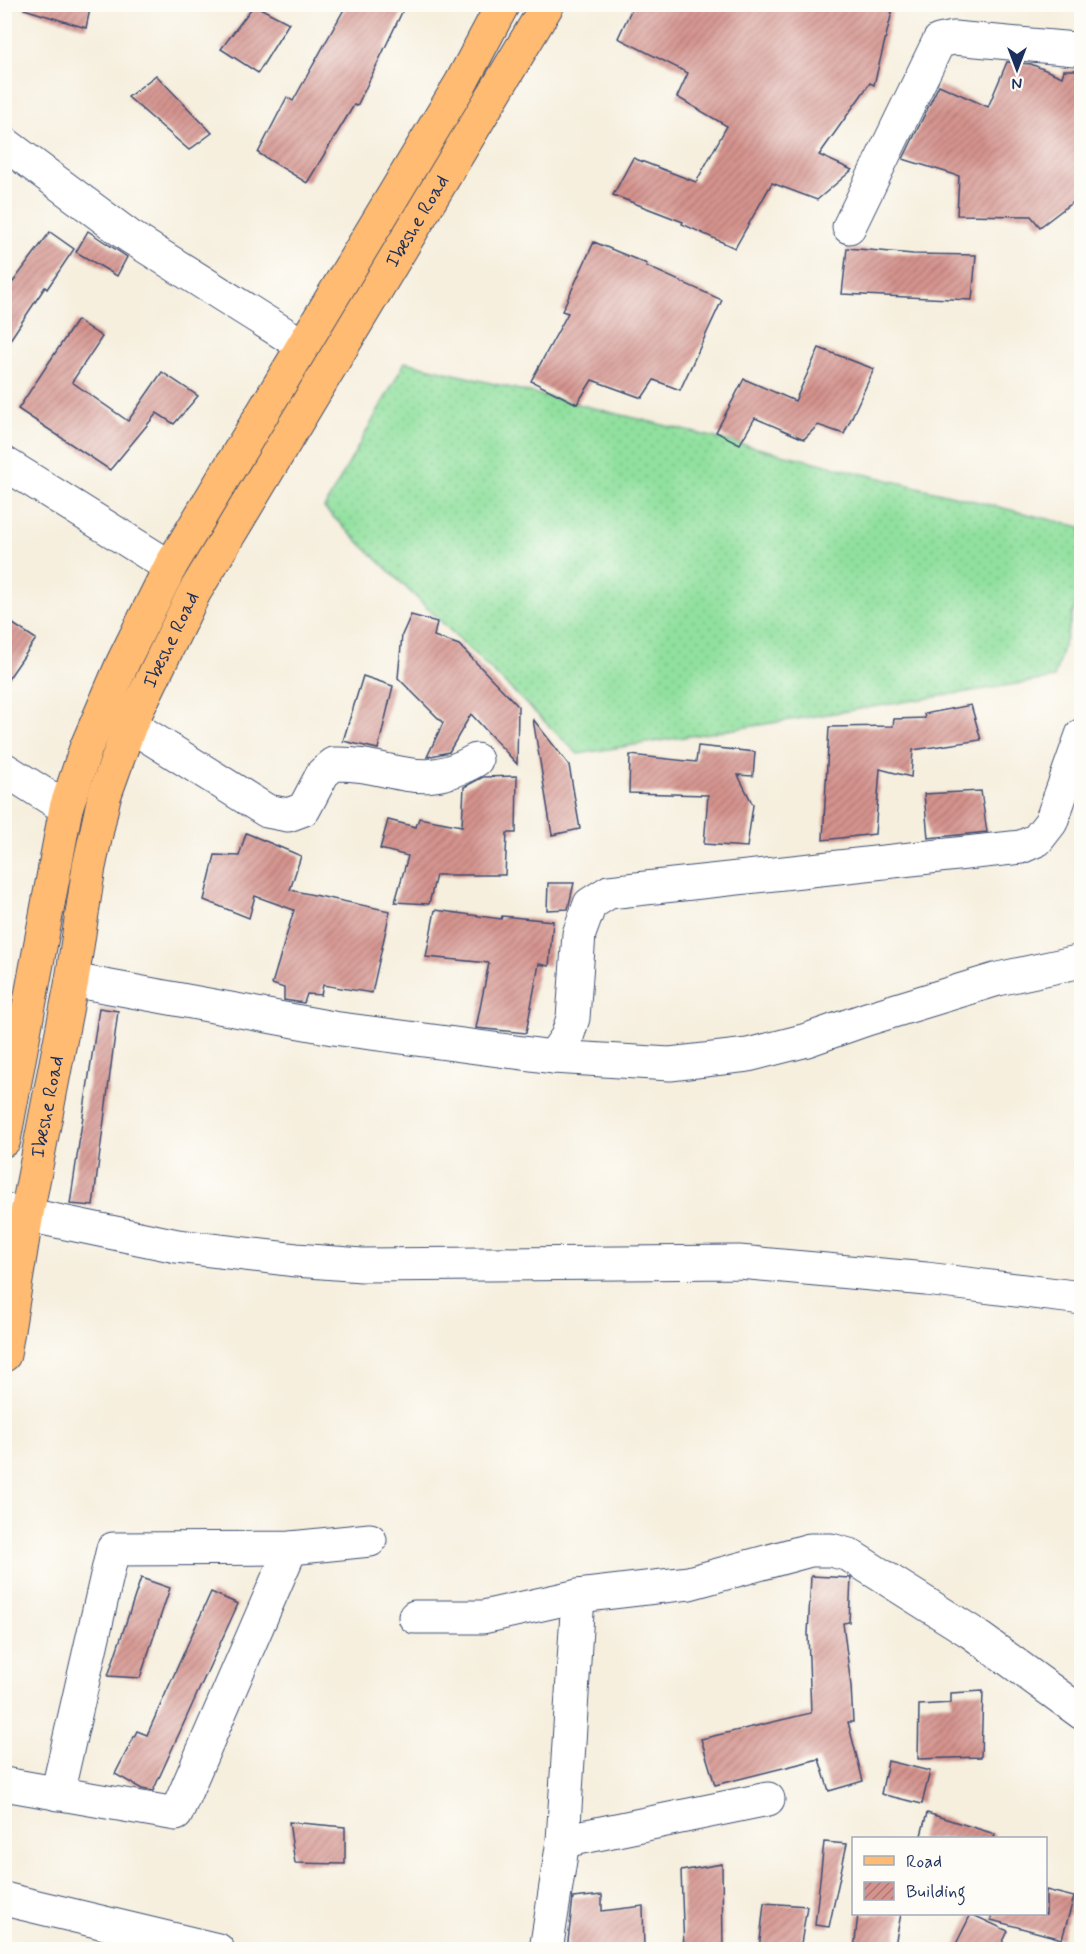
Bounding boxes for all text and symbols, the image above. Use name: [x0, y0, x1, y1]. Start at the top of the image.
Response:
north arrow: [987, 39, 1047, 99]
text: N: [1012, 72, 1022, 93]
street label: Ibeshe Road: [379, 170, 456, 273]
street label: Ibeshe Road: [136, 587, 206, 693]
street label: Ibeshe Road: [24, 1053, 71, 1160]
legend: [852, 1837, 1047, 1915]
text: Road: [906, 1850, 942, 1874]
text: Building: [906, 1880, 966, 1906]

